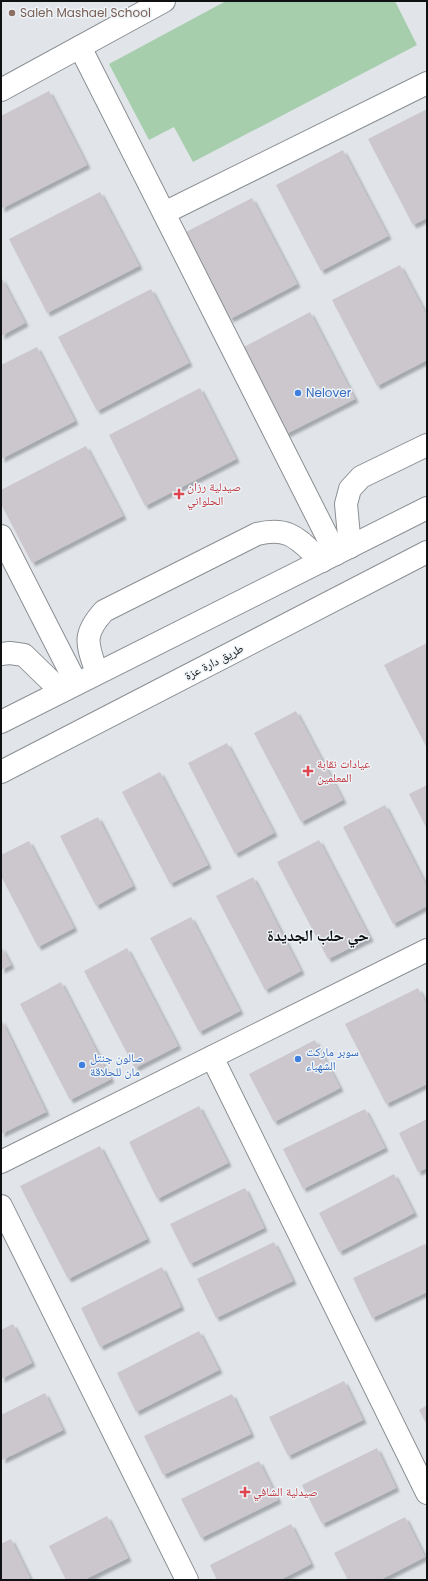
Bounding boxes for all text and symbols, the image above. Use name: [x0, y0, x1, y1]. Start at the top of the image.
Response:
place label: Saleh Mashael School: [20, 4, 151, 21]
marker: Saleh Mashael School: [7, 8, 17, 18]
place label: Nelover: [306, 384, 352, 401]
marker: Nelover: [293, 388, 303, 398]
place label: صيدلية رزان الحلواني: [187, 478, 241, 511]
marker: صيدلية رزان الحلواني: [174, 489, 184, 499]
street label: طريق دارة عزة: [181, 639, 246, 684]
place label: عيادات نقابة المعلمين: [317, 755, 370, 786]
marker: عيادات نقابة المعلمين: [302, 765, 314, 777]
district label: حي حلب الجديدة: [267, 924, 369, 948]
place label: سوبر ماركت الشهباء: [306, 1043, 359, 1074]
place label: صالون جنتل مان للحلاقة: [90, 1049, 143, 1080]
marker: سوبر ماركت الشهباء: [293, 1054, 303, 1064]
marker: صالون جنتل مان للحلاقة: [77, 1060, 87, 1070]
place label: صيدلية الشافي: [253, 1483, 318, 1502]
marker: صيدلية الشافي: [240, 1487, 250, 1497]

